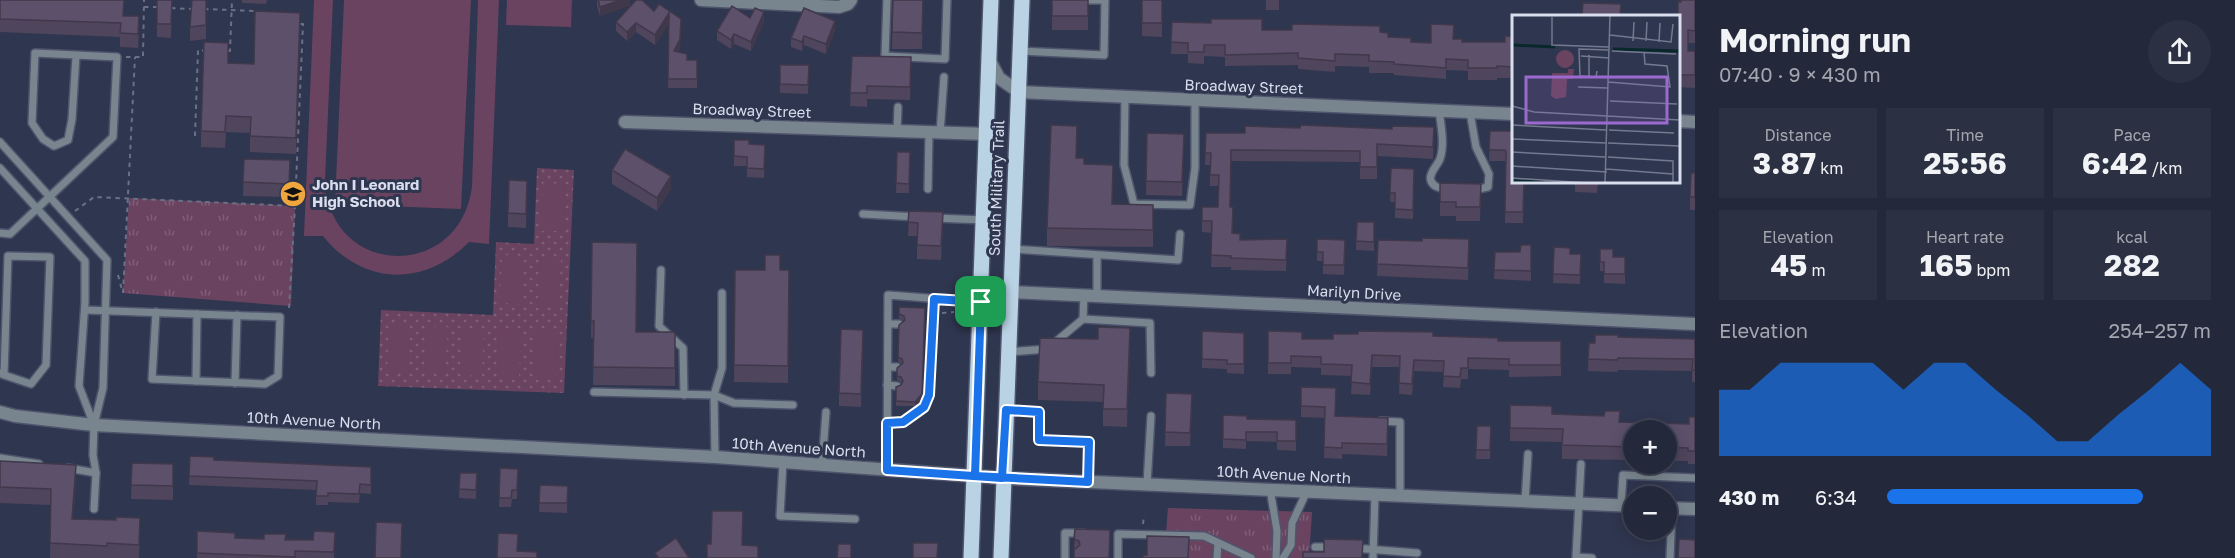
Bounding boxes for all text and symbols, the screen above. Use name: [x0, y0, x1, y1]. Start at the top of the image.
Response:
inset map: [1512, 15, 1680, 183]
text: Morning run: [1719, 20, 1911, 59]
button: share: [2148, 20, 2211, 83]
text: 07:40 · 9 × 430 m: [1719, 62, 1881, 86]
street label: Broadway Street: [1184, 75, 1304, 97]
street label: Broadway Street: [692, 99, 812, 121]
street label: South Military Trail: [985, 119, 1007, 256]
text: Distance: [1764, 125, 1832, 145]
text: Time: [1946, 125, 1984, 145]
text: Pace: [2113, 125, 2151, 145]
text: 3.87: [1753, 145, 1816, 181]
text: 25:56: [1923, 145, 2007, 181]
text: 6:42: [2082, 145, 2147, 181]
text: km: [1816, 158, 1843, 178]
text: /km: [2147, 158, 2182, 178]
place label: John I Leonard High School: [312, 175, 419, 210]
school or university icon: John I Leonard High School: [278, 179, 308, 209]
text: Elevation: [1762, 227, 1834, 247]
text: Heart rate: [1926, 227, 2004, 247]
text: kcal: [2116, 227, 2148, 247]
text: 45: [1770, 247, 1807, 283]
text: 165: [1920, 247, 1972, 283]
text: 282: [2104, 247, 2160, 283]
text: m: [1807, 260, 1826, 280]
text: bpm: [1972, 260, 2010, 280]
pin: [955, 276, 1006, 327]
street label: Marilyn Drive: [1306, 281, 1402, 303]
icon: arrive: [964, 285, 997, 318]
text: Elevation: [1719, 318, 1808, 342]
text: 254–257 m: [2109, 318, 2211, 342]
street label: 10th Avenue North: [247, 408, 381, 432]
map controls: [1623, 420, 1677, 540]
button: +: [1623, 420, 1677, 474]
street label: 10th Avenue North: [732, 433, 867, 461]
street label: 10th Avenue North: [1217, 462, 1351, 486]
text: 430 m: [1719, 485, 1779, 509]
text: 6:34: [1815, 485, 1857, 509]
button: −: [1623, 486, 1677, 540]

